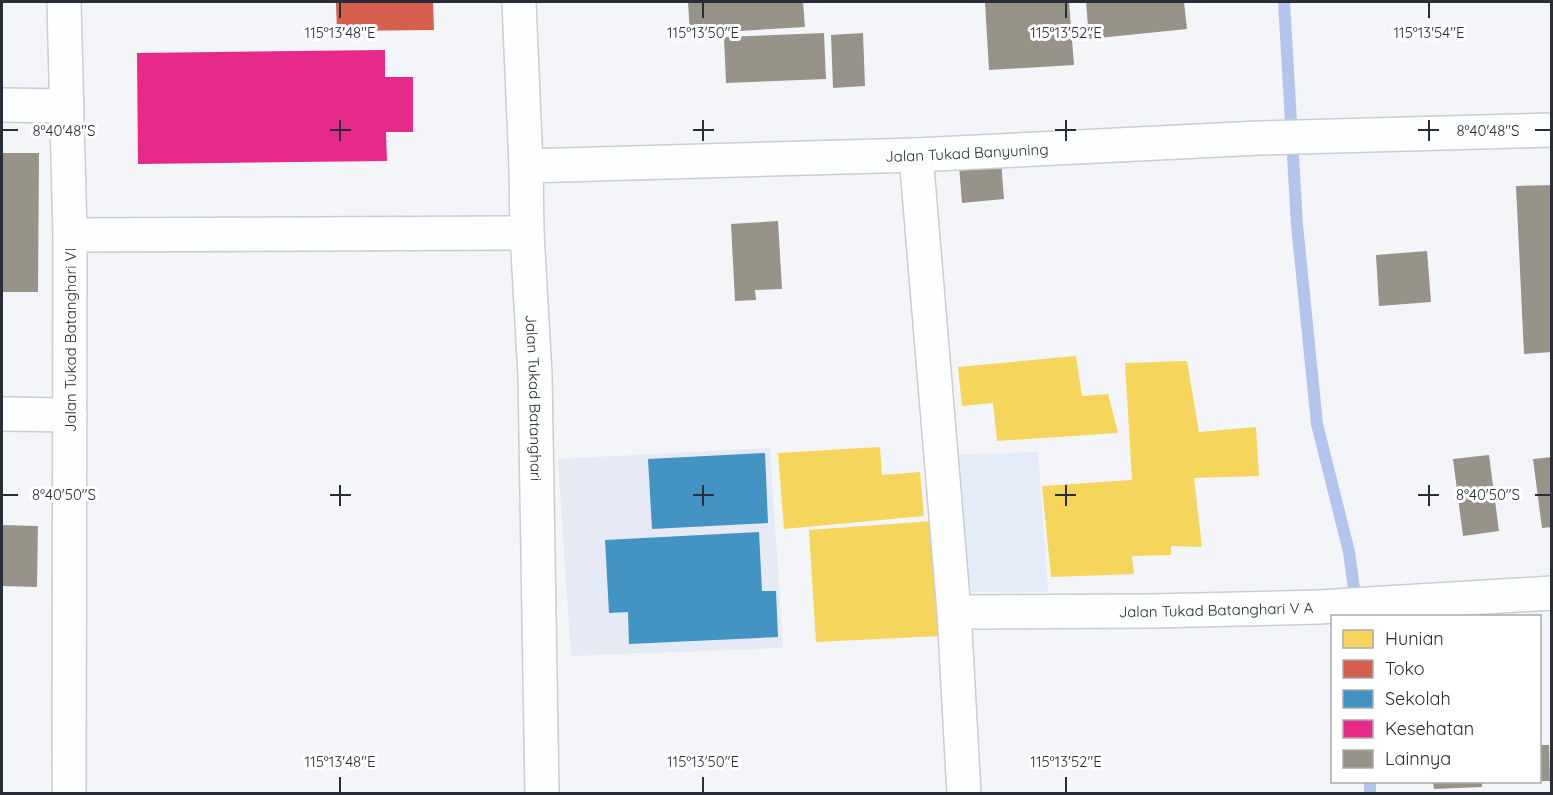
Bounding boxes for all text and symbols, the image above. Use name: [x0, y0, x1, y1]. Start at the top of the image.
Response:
text: 115°13'48"E: [305, 23, 375, 42]
text: 115°13'50"E: [667, 23, 739, 42]
text: 115°13'52"E: [1030, 23, 1102, 42]
text: 115°13'54"E: [1394, 23, 1464, 42]
text: 8°40'48"S: [33, 121, 96, 140]
text: 8°40'48"S: [1457, 121, 1520, 140]
street label: Jalan Tukad Banyuning: [885, 139, 1049, 165]
street label: Jalan Tukad Batanghari VI: [61, 248, 80, 432]
street label: Jalan Tukad Batanghari: [522, 314, 546, 481]
text: 8°40'50"S: [32, 485, 96, 504]
text: 8°40'50"S: [1456, 485, 1520, 504]
street label: Jalan Tukad Batanghari V A: [1119, 598, 1314, 621]
legend: [1331, 615, 1541, 783]
text: Hunian: [1385, 627, 1444, 650]
text: Toko: [1385, 657, 1425, 680]
text: Sekolah: [1385, 687, 1451, 710]
text: Kesehatan: [1385, 717, 1474, 740]
text: Lainnya: [1385, 747, 1451, 770]
text: 115°13'48"E: [305, 752, 375, 771]
text: 115°13'50"E: [667, 752, 739, 771]
text: 115°13'52"E: [1030, 752, 1102, 771]

